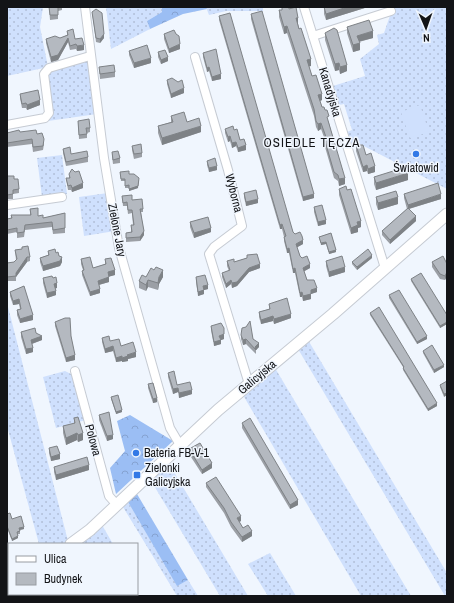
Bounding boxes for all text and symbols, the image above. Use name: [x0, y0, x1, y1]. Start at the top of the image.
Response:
north arrow: [406, 8, 446, 48]
text: N: [423, 31, 430, 45]
street label: Kanadyjska: [315, 65, 345, 119]
district label: OSIEDLE TĘCZA: [264, 134, 360, 151]
marker: Światowid: [411, 149, 421, 159]
place label: Światowid: [393, 160, 439, 176]
street label: Wyborna: [221, 172, 247, 215]
street label: Zielone Jary: [104, 202, 130, 258]
street label: Galicyjska: [234, 356, 280, 398]
street label: Polowa: [81, 422, 105, 458]
place label: Bateria FB-V-1: [144, 445, 210, 461]
marker: Bateria FB-V-1: [131, 448, 141, 458]
place label: Zielonki Galicyjska: [145, 460, 191, 490]
marker: Zielonki Galicyjska: [132, 470, 142, 480]
legend: [8, 543, 138, 595]
text: Ulica: [44, 551, 67, 567]
text: Budynek: [44, 571, 82, 587]

